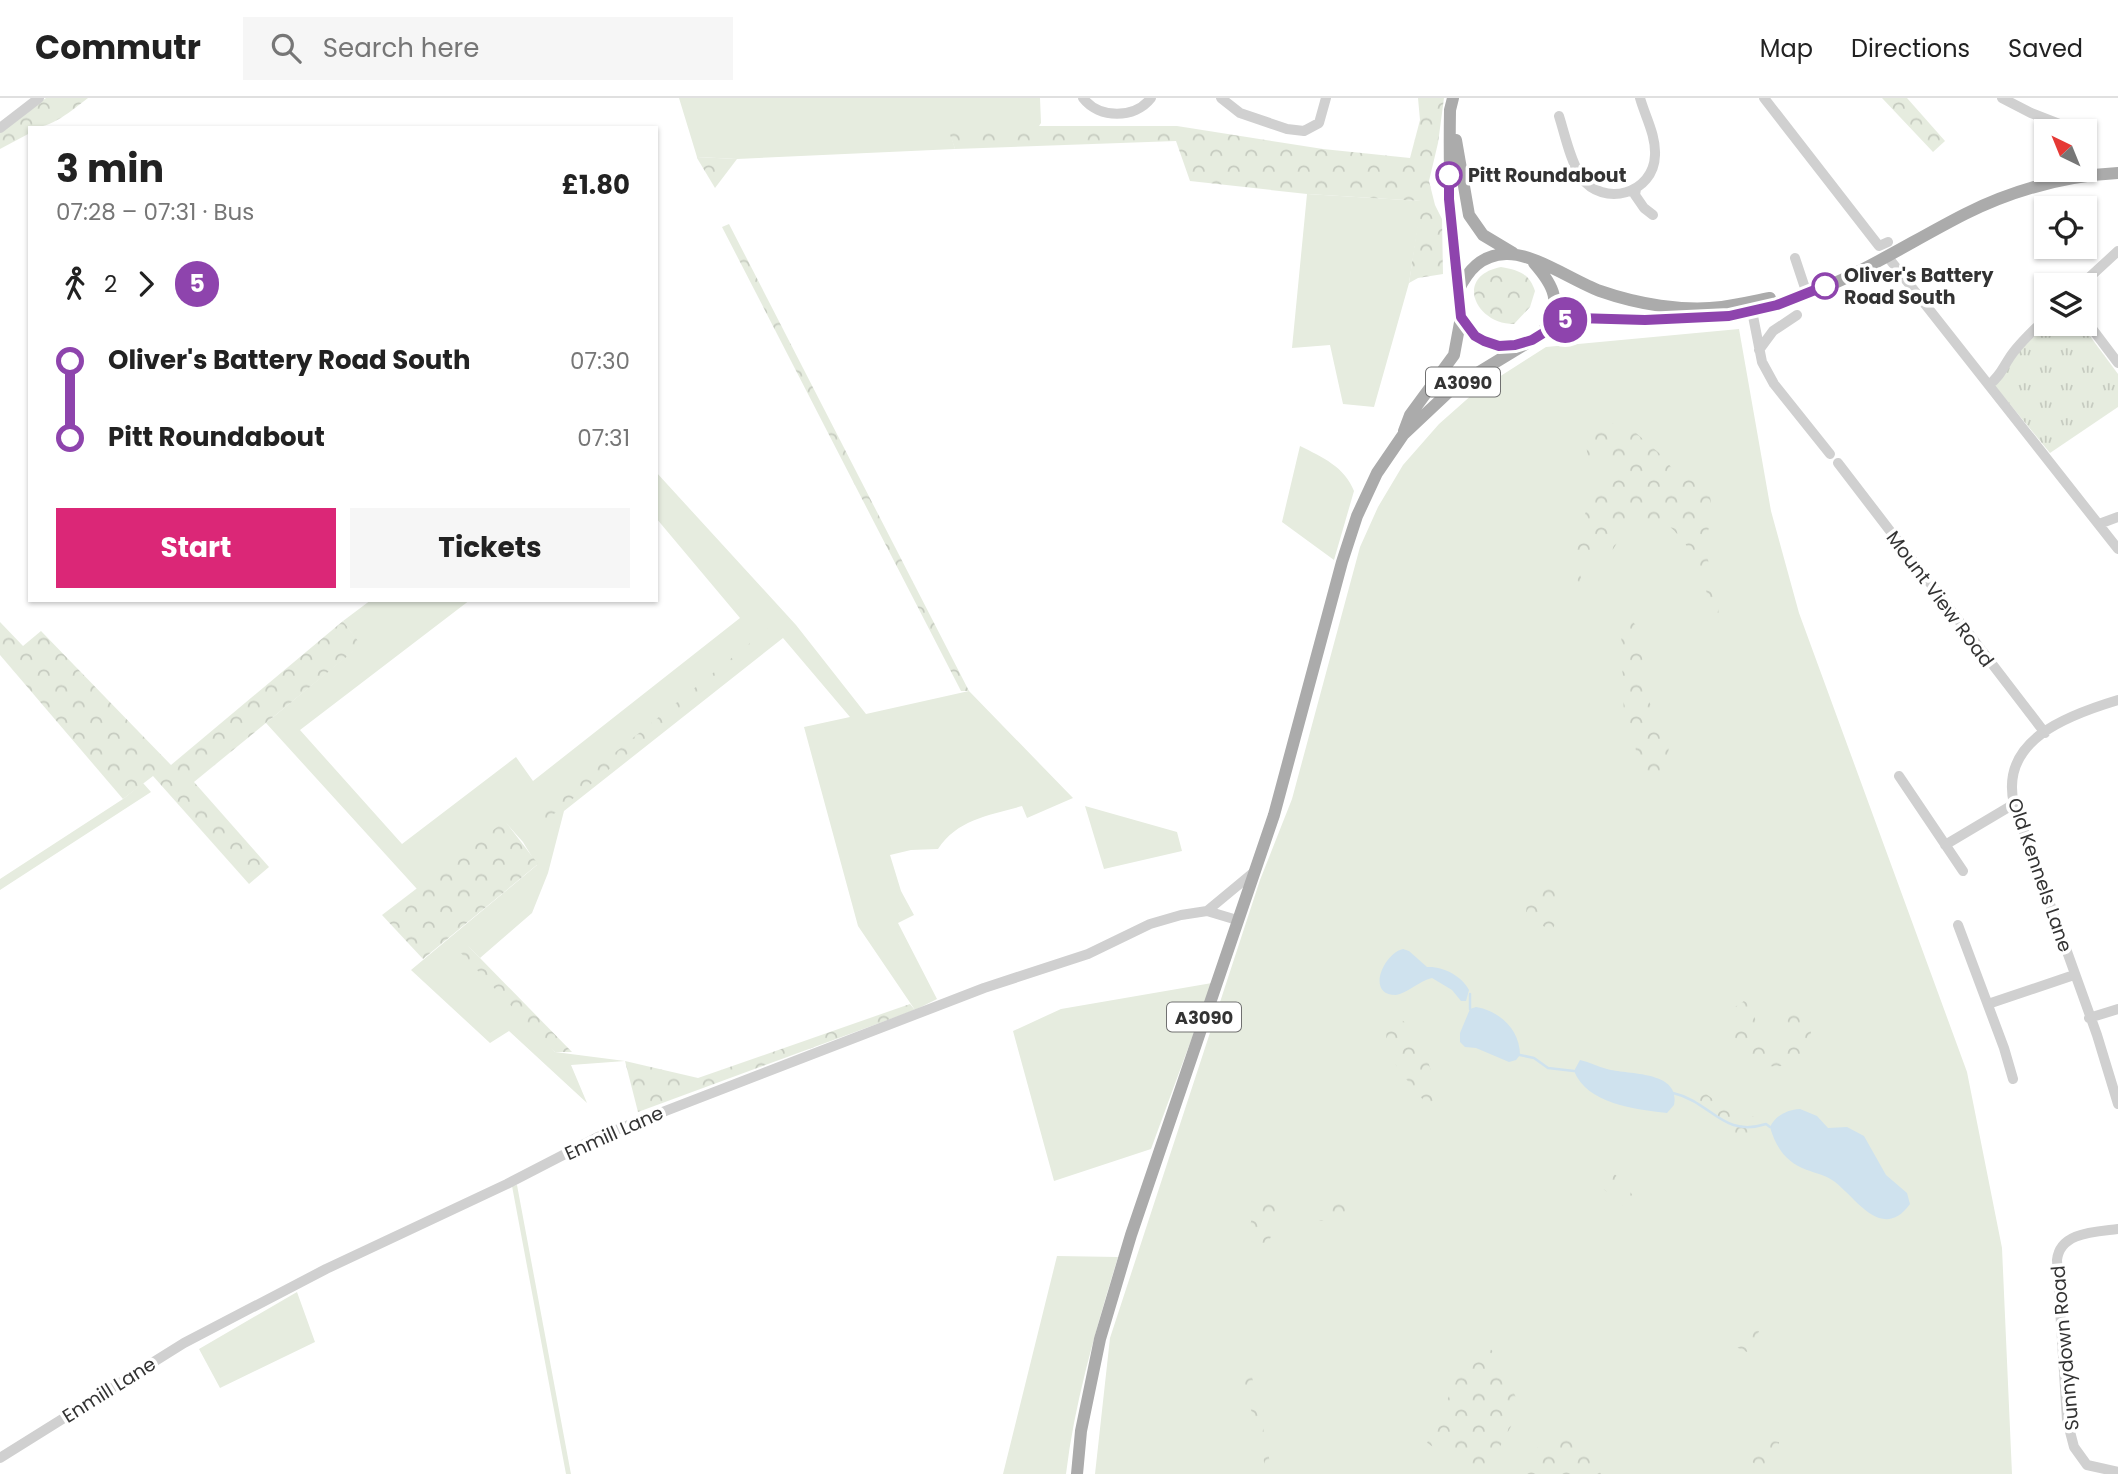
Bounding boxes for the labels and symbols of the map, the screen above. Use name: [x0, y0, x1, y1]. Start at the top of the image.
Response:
north arrow: [2034, 119, 2096, 182]
marker: Pitt Roundabout: [1436, 162, 1462, 188]
place label: Pitt Roundabout: [1468, 162, 1627, 189]
place label: Oliver's Battery Road South: [1844, 262, 1994, 311]
marker: Oliver's Battery Road South: [1812, 273, 1838, 299]
line badge: 5: [1542, 297, 1588, 343]
road number: A3090: [1426, 368, 1500, 396]
street label: Mount View Road: [1880, 525, 2000, 673]
street label: Old Kennels Lane: [2001, 794, 2079, 956]
road number: A3090: [1167, 1002, 1241, 1032]
street label: Enmill Lane: [560, 1099, 668, 1167]
street label: Sunnydown Road: [2044, 1264, 2086, 1432]
street label: Enmill Lane: [57, 1351, 161, 1429]

